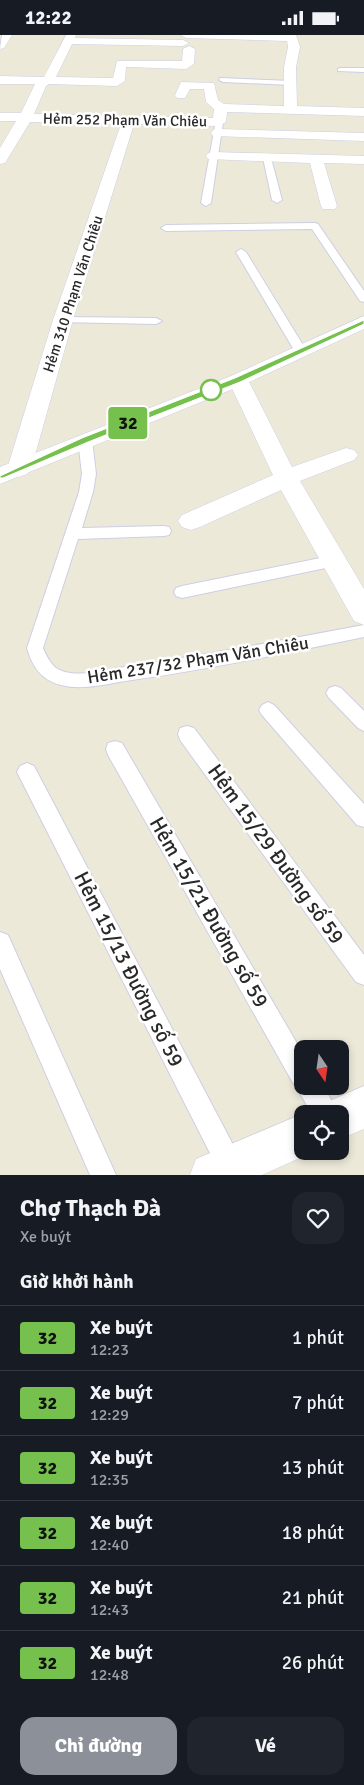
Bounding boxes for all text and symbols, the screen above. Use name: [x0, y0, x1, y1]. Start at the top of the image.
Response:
text: 12:22: [25, 6, 72, 30]
street label: Hẻm 252 Phạm Văn Chiêu: [43, 110, 207, 130]
street label: Hẻm 310 Phạm Văn Chiêu: [39, 213, 107, 375]
unlabelled marker: [200, 379, 222, 401]
line badge: 32: [106, 407, 150, 439]
text: 32: [118, 412, 138, 434]
street label: Hẻm 237/32 Phạm Văn Chiêu: [86, 632, 310, 688]
street label: Hẻm 15/29 Đường số 59: [202, 759, 350, 949]
street label: Hẻm 15/21 Đường số 59: [144, 812, 274, 1012]
street label: Hẻm 15/13 Đường số 59: [68, 867, 190, 1071]
north arrow: [294, 1040, 349, 1095]
map controls: [294, 1040, 349, 1160]
button: locate: [294, 1105, 349, 1160]
button: heart: [292, 1192, 344, 1244]
text: Chợ Thạch Đà: [20, 1193, 161, 1223]
text: Xe buýt: [20, 1227, 71, 1247]
text: Giờ khởi hành: [20, 1270, 134, 1294]
text: Xe buýt: [90, 1316, 153, 1340]
text: 1 phút: [292, 1326, 344, 1350]
text: 32: [38, 1327, 57, 1349]
text: 12:23: [90, 1340, 129, 1360]
text: Xe buýt: [90, 1381, 153, 1405]
text: 7 phút: [292, 1391, 344, 1415]
text: 32: [38, 1392, 57, 1414]
text: 12:29: [90, 1405, 129, 1425]
text: Xe buýt: [90, 1446, 153, 1470]
text: 13 phút: [282, 1456, 344, 1480]
text: 32: [38, 1457, 57, 1479]
text: 12:35: [90, 1470, 129, 1490]
text: Xe buýt: [90, 1511, 153, 1535]
text: 18 phút: [282, 1521, 344, 1545]
text: 32: [38, 1522, 57, 1544]
text: 12:40: [90, 1535, 129, 1555]
text: Xe buýt: [90, 1576, 153, 1600]
text: 21 phút: [282, 1586, 344, 1610]
text: 32: [38, 1587, 57, 1609]
text: 12:43: [90, 1600, 129, 1620]
text: Xe buýt: [90, 1641, 153, 1665]
text: 26 phút: [282, 1651, 344, 1675]
text: 32: [38, 1652, 57, 1674]
text: 12:48: [90, 1665, 129, 1685]
button: Chỉ đường: [20, 1717, 177, 1775]
button: Vé: [187, 1717, 344, 1775]

